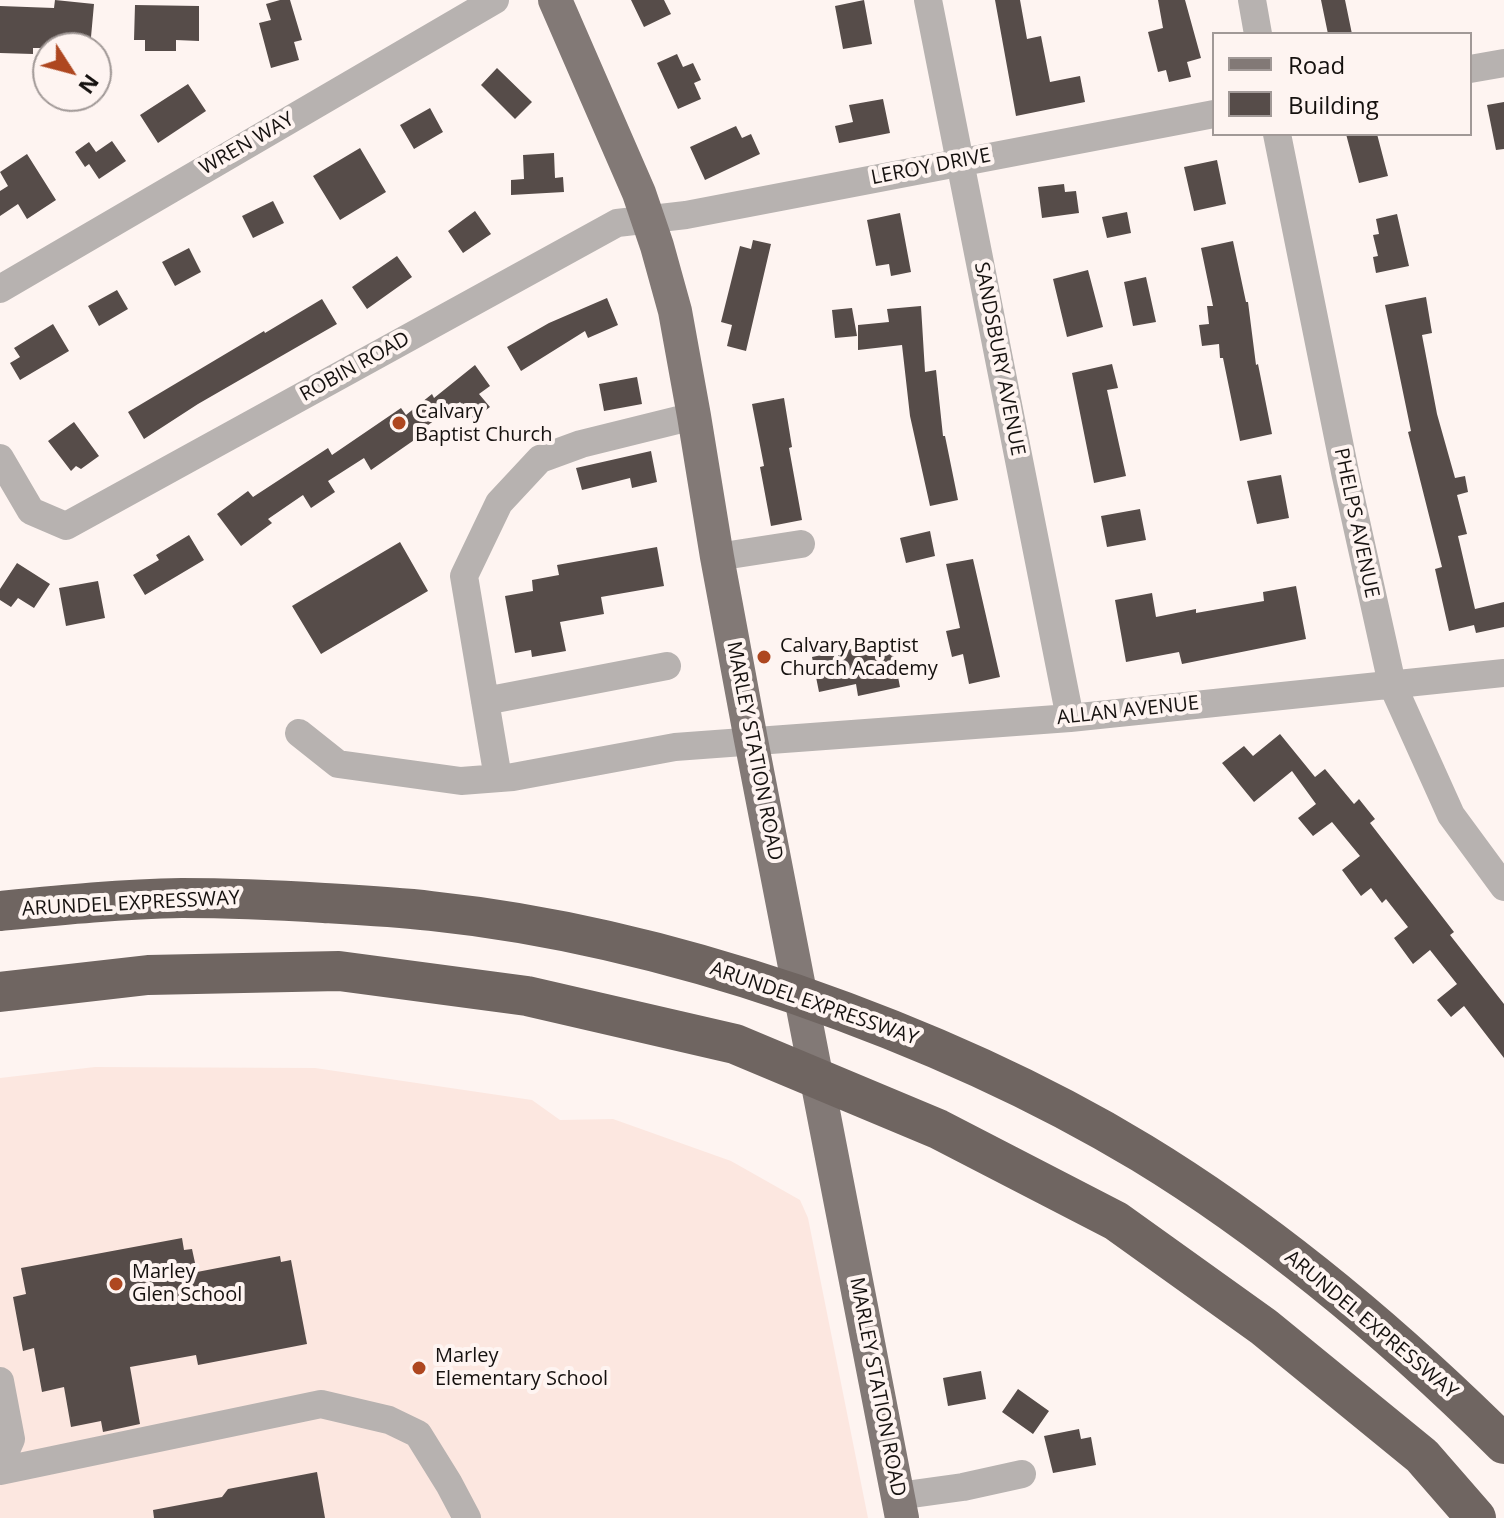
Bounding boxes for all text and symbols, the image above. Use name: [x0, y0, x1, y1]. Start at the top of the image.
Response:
north arrow: [32, 32, 112, 112]
legend: [1212, 32, 1472, 136]
text: Road: [1288, 48, 1345, 81]
text: N: [72, 69, 107, 101]
text: Building: [1288, 88, 1379, 121]
street label: WREN WAY: [196, 107, 298, 181]
street label: LEROY DRIVE: [869, 144, 993, 190]
street label: SANDSBURY AVENUE: [968, 260, 1030, 458]
street label: ROBIN ROAD: [296, 327, 414, 407]
place label: Calvary Baptist Church: [415, 400, 552, 447]
marker: Calvary Baptist Church: [390, 414, 408, 432]
street label: PHELPS AVENUE: [1328, 446, 1384, 600]
place label: Calvary Baptist Church Academy: [780, 634, 938, 681]
street label: MARLEY STATION ROAD: [721, 639, 787, 863]
marker: Calvary Baptist Church Academy: [755, 648, 773, 666]
street label: ALLAN AVENUE: [1056, 692, 1200, 730]
street label: ARUNDEL EXPRESSWAY: [21, 886, 241, 922]
street label: ARUNDEL EXPRESSWAY: [707, 957, 921, 1051]
street label: ARUNDEL EXPRESSWAY: [1280, 1246, 1462, 1404]
place label: Marley Glen School: [132, 1260, 242, 1307]
marker: Marley Glen School: [107, 1275, 125, 1293]
street label: MARLEY STATION ROAD: [844, 1275, 910, 1499]
place label: Marley Elementary School: [435, 1344, 608, 1391]
marker: Marley Elementary School: [410, 1359, 428, 1377]

